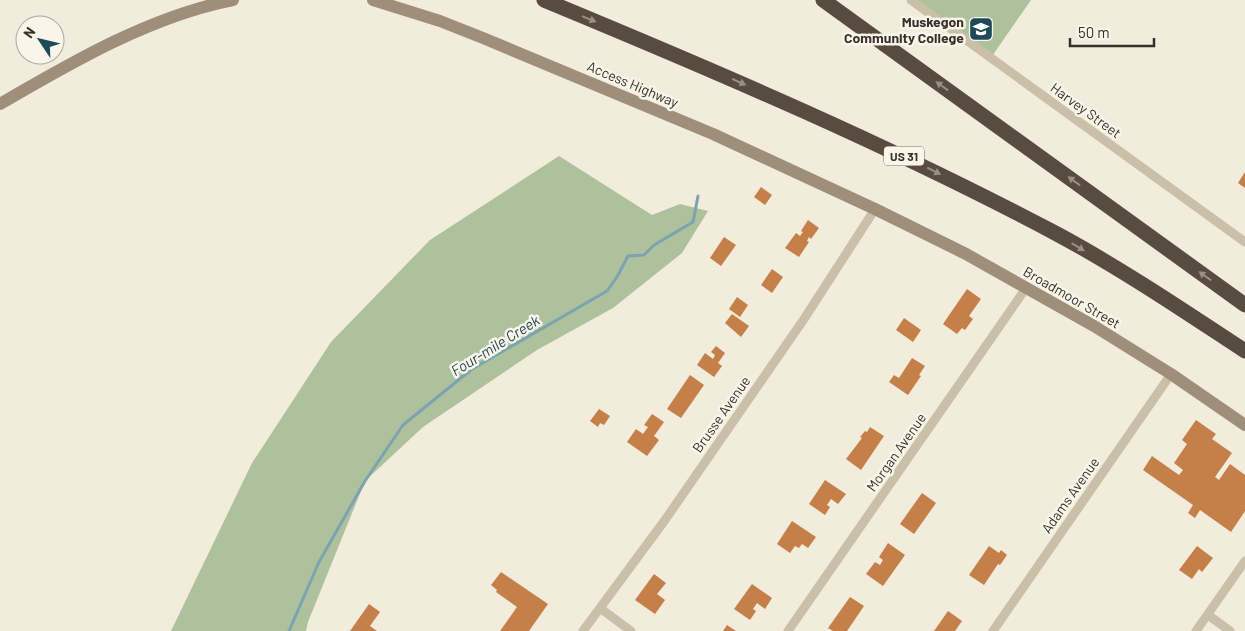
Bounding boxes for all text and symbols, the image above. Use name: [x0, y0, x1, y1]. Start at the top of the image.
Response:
place label: Muskegon Community College: [844, 13, 964, 46]
north arrow: [15, 15, 65, 65]
one-way arrow: [582, 15, 596, 23]
scale bar: [1070, 15, 1154, 47]
school or university icon: Muskegon Community College: [968, 16, 994, 42]
text: 50 m: [1078, 23, 1110, 41]
text: N: [19, 24, 39, 41]
street label: Access Highway: [585, 57, 682, 111]
one-way arrow: [732, 78, 746, 86]
street label: Harvey Street: [1047, 79, 1125, 141]
one-way arrow: [935, 81, 949, 91]
road number: US 31: [884, 146, 924, 166]
one-way arrow: [927, 167, 942, 175]
one-way arrow: [1067, 176, 1081, 186]
one-way arrow: [1072, 242, 1085, 251]
street label: Broadmoor Street: [1021, 262, 1123, 332]
one-way arrow: [1199, 271, 1212, 281]
water label: Four-mile Creek: [447, 310, 543, 379]
street label: Brusse Avenue: [688, 373, 754, 455]
street label: Morgan Avenue: [863, 409, 929, 495]
street label: Adams Avenue: [1038, 454, 1102, 536]

